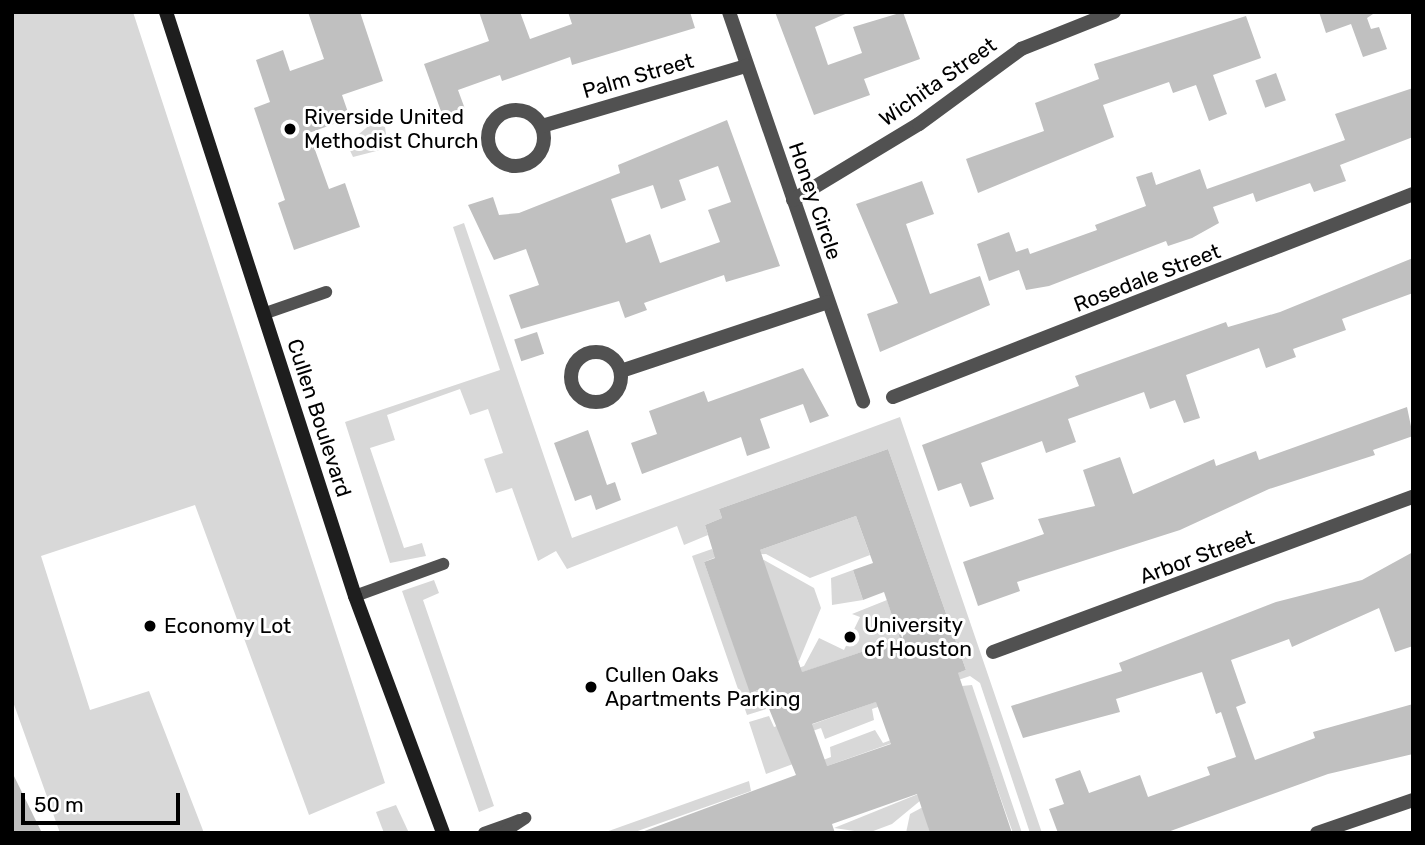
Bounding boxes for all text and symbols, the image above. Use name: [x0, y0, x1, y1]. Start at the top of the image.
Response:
street label: Wichita Street: [875, 32, 1001, 132]
street label: Palm Street: [579, 48, 697, 104]
place label: Riverside United Methodist Church: [304, 104, 479, 154]
marker: Riverside United Methodist Church: [282, 121, 298, 137]
street label: Honey Circle: [783, 139, 847, 263]
street label: Rosedale Street: [1070, 238, 1224, 318]
street label: Cullen Boulevard: [282, 336, 356, 500]
street label: Arbor Street: [1136, 525, 1258, 589]
place label: University of Houston: [864, 612, 973, 662]
place label: Economy Lot: [164, 613, 292, 639]
marker: Economy Lot: [142, 618, 158, 634]
marker: University of Houston: [842, 629, 858, 645]
place label: Cullen Oaks Apartments Parking: [605, 662, 800, 712]
marker: Cullen Oaks Apartments Parking: [583, 679, 599, 695]
scale bar: [24, 778, 184, 822]
text: 50 m: [34, 792, 84, 817]

